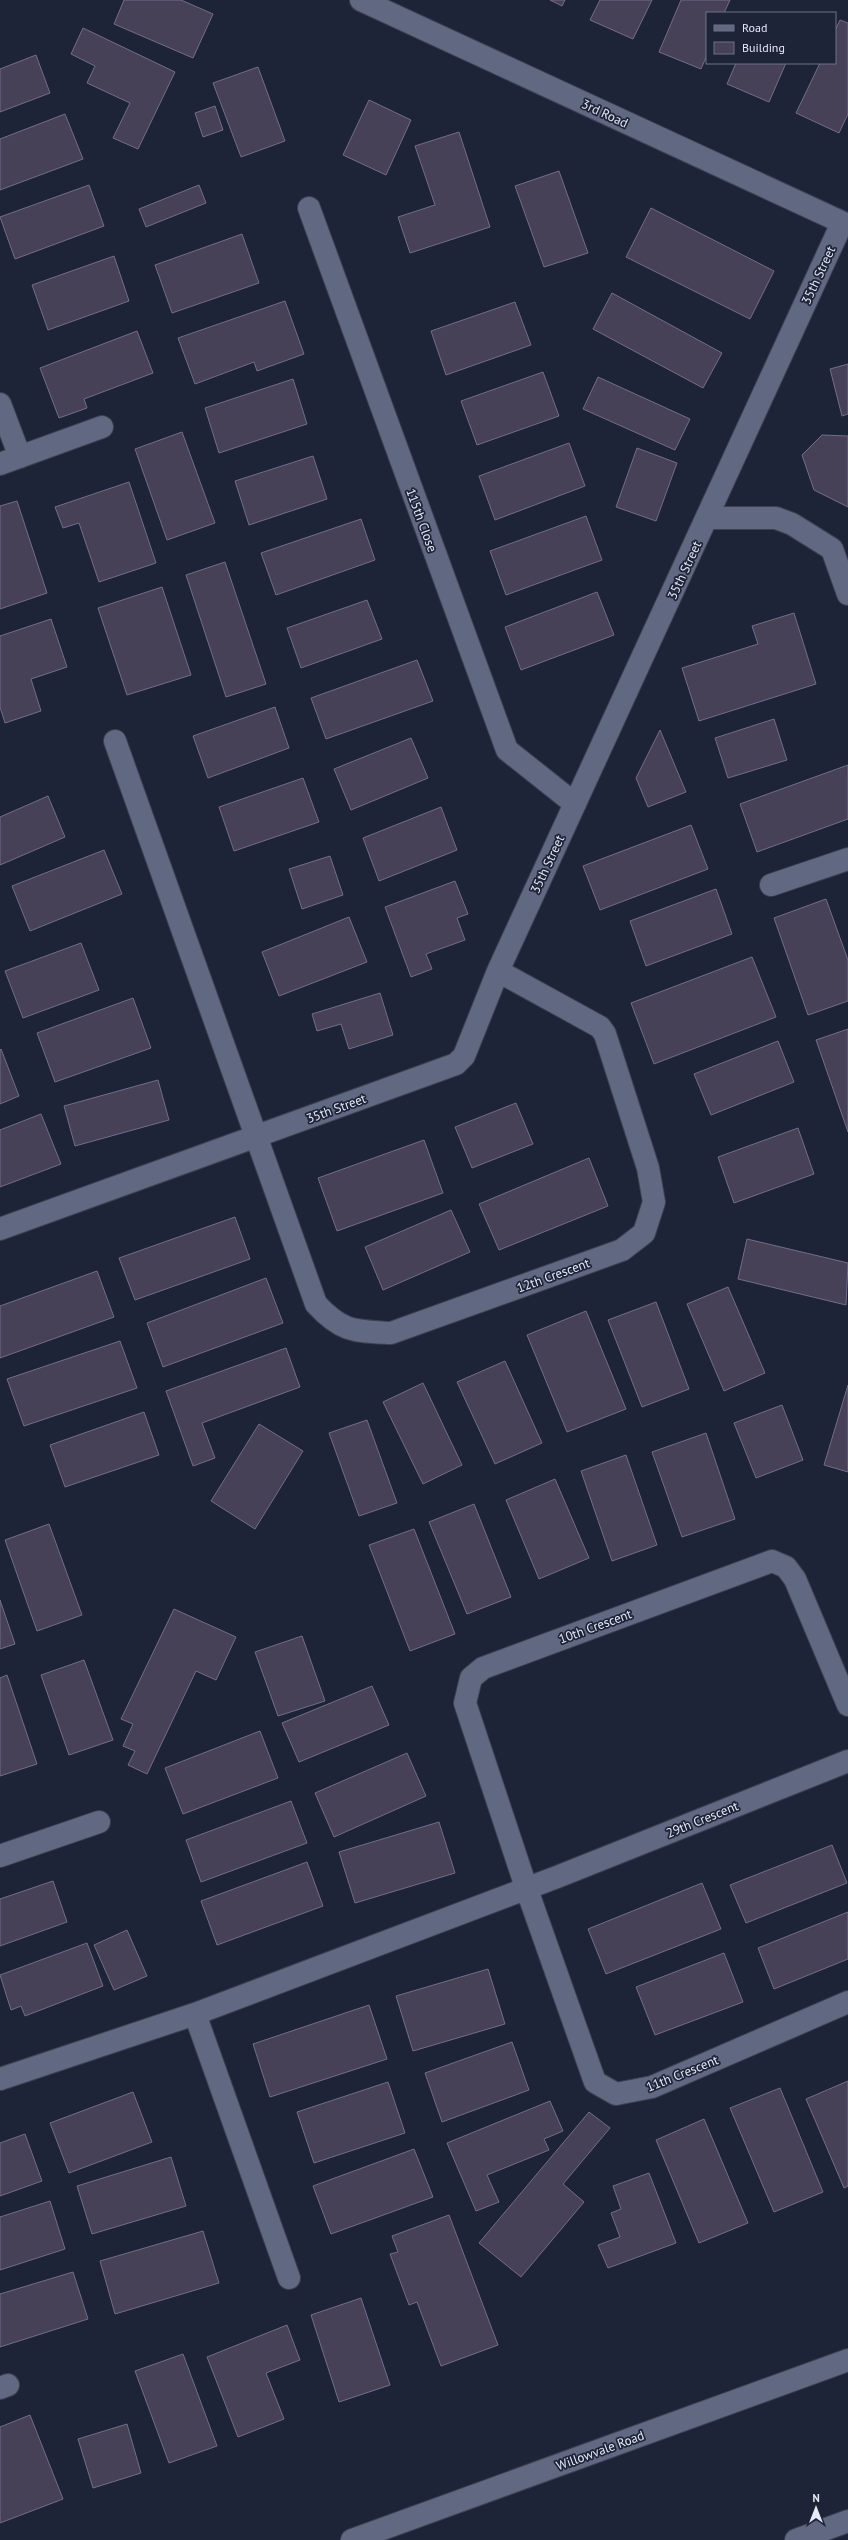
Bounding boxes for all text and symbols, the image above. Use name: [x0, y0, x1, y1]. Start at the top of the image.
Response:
legend: [706, 12, 836, 64]
text: Road: [742, 20, 767, 35]
text: Building: [742, 40, 785, 55]
street label: 3rd Road: [579, 95, 631, 132]
street label: 35th Street: [798, 243, 840, 307]
street label: 115th Close: [402, 486, 441, 554]
street label: 35th Street: [664, 538, 706, 602]
street label: 35th Street: [527, 832, 569, 896]
street label: 35th Street: [304, 1090, 369, 1127]
street label: 12th Crescent: [514, 1254, 593, 1297]
street label: 10th Crescent: [556, 1605, 635, 1648]
street label: 29th Crescent: [664, 1797, 741, 1842]
street label: 11th Crescent: [644, 2051, 721, 2096]
street label: Willowvale Road: [554, 2427, 646, 2474]
north arrow: [796, 2488, 836, 2528]
text: N: [812, 2491, 820, 2505]

